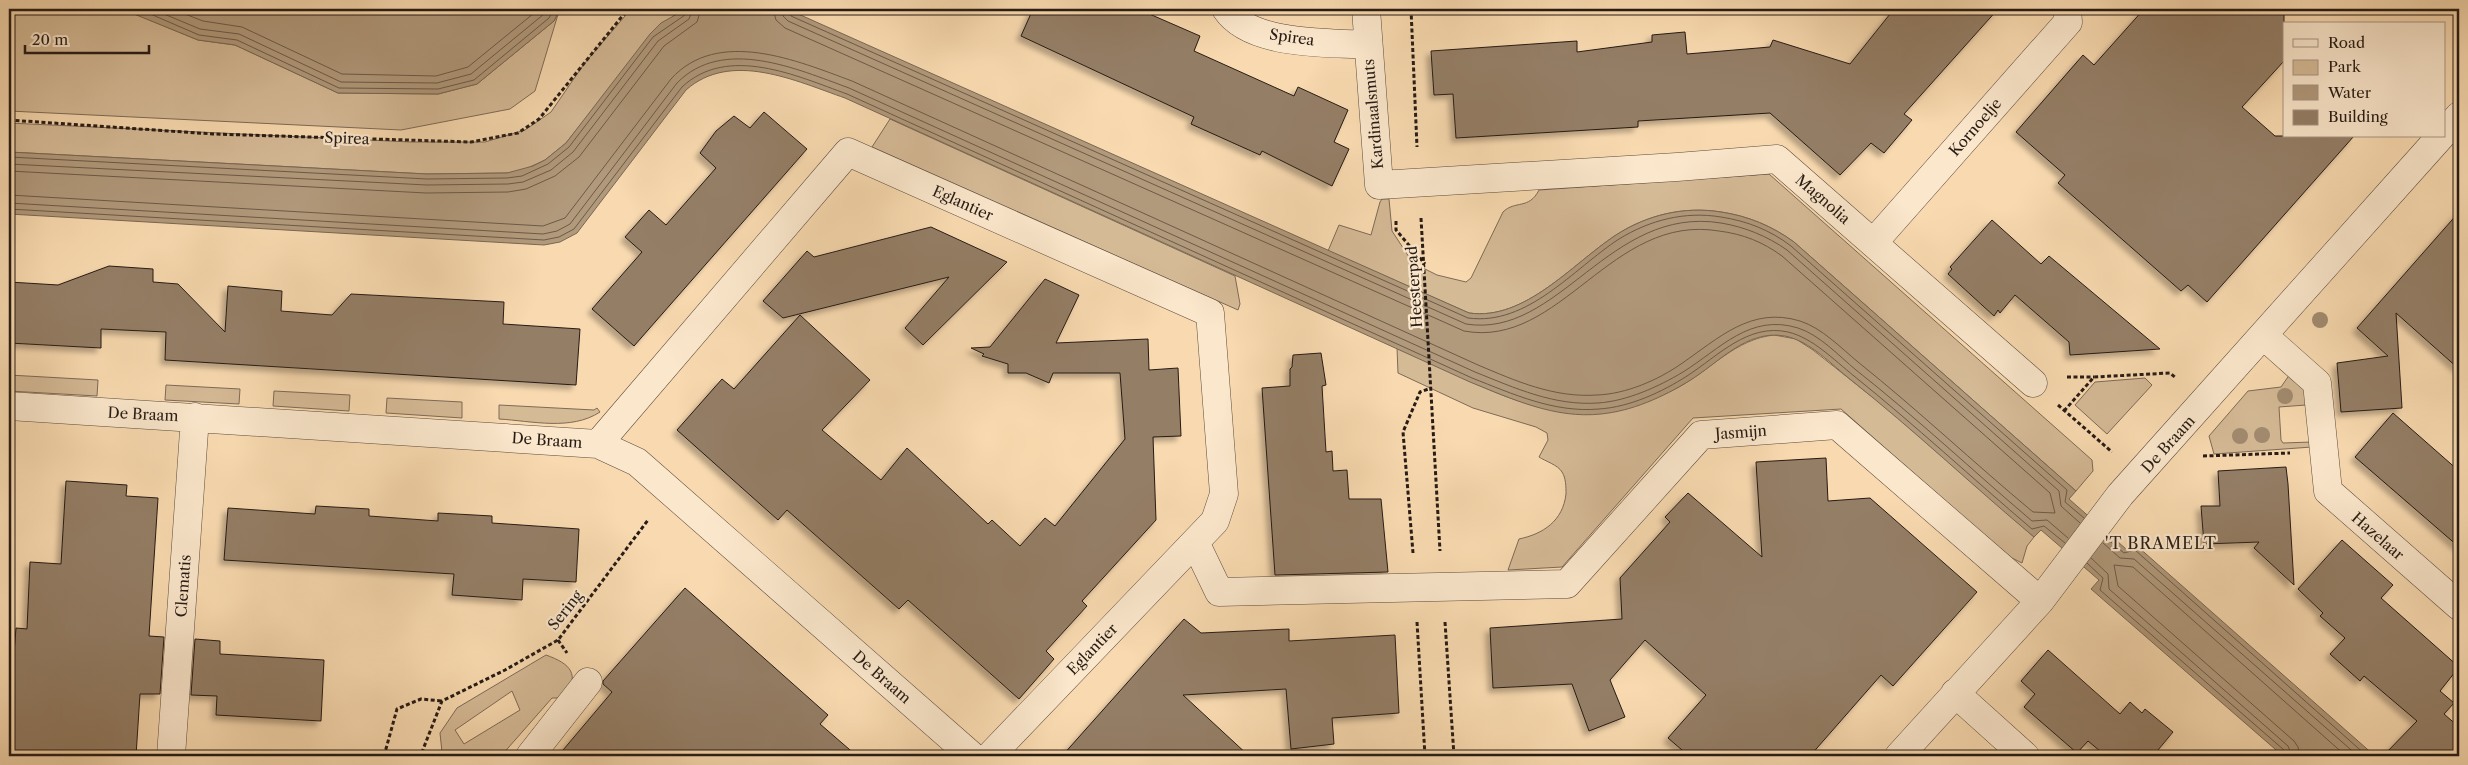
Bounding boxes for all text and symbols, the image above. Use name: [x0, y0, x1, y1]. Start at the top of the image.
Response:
scale bar: [25, 22, 149, 54]
legend: [2283, 22, 2446, 138]
street label: Spirea: [1268, 24, 1316, 50]
text: 20 m: [32, 30, 68, 49]
text: Road: [2328, 33, 2365, 52]
text: Park: [2328, 57, 2362, 76]
street label: Kardinaalsmuts: [1359, 58, 1387, 170]
text: Water: [2327, 83, 2372, 102]
street label: Kornoelje: [1945, 94, 2005, 160]
text: Building: [2328, 107, 2388, 126]
street label: Spirea: [324, 128, 370, 148]
street label: Magnolia: [1792, 170, 1854, 228]
street label: Eglantier: [930, 181, 997, 225]
street label: Heesterpad: [1402, 245, 1426, 329]
street label: De Braam: [107, 403, 179, 425]
street label: De Braam: [2137, 411, 2199, 477]
street label: Jasmijn: [1713, 421, 1768, 443]
street label: De Braam: [511, 428, 583, 452]
street label: Hazelaar: [2348, 508, 2409, 564]
district label: 'T BRAMELT: [2105, 533, 2217, 553]
street label: Clematis: [171, 554, 195, 618]
street label: Sering: [543, 586, 587, 634]
street label: Eglantier: [1063, 619, 1122, 679]
street label: De Braam: [849, 647, 915, 707]

